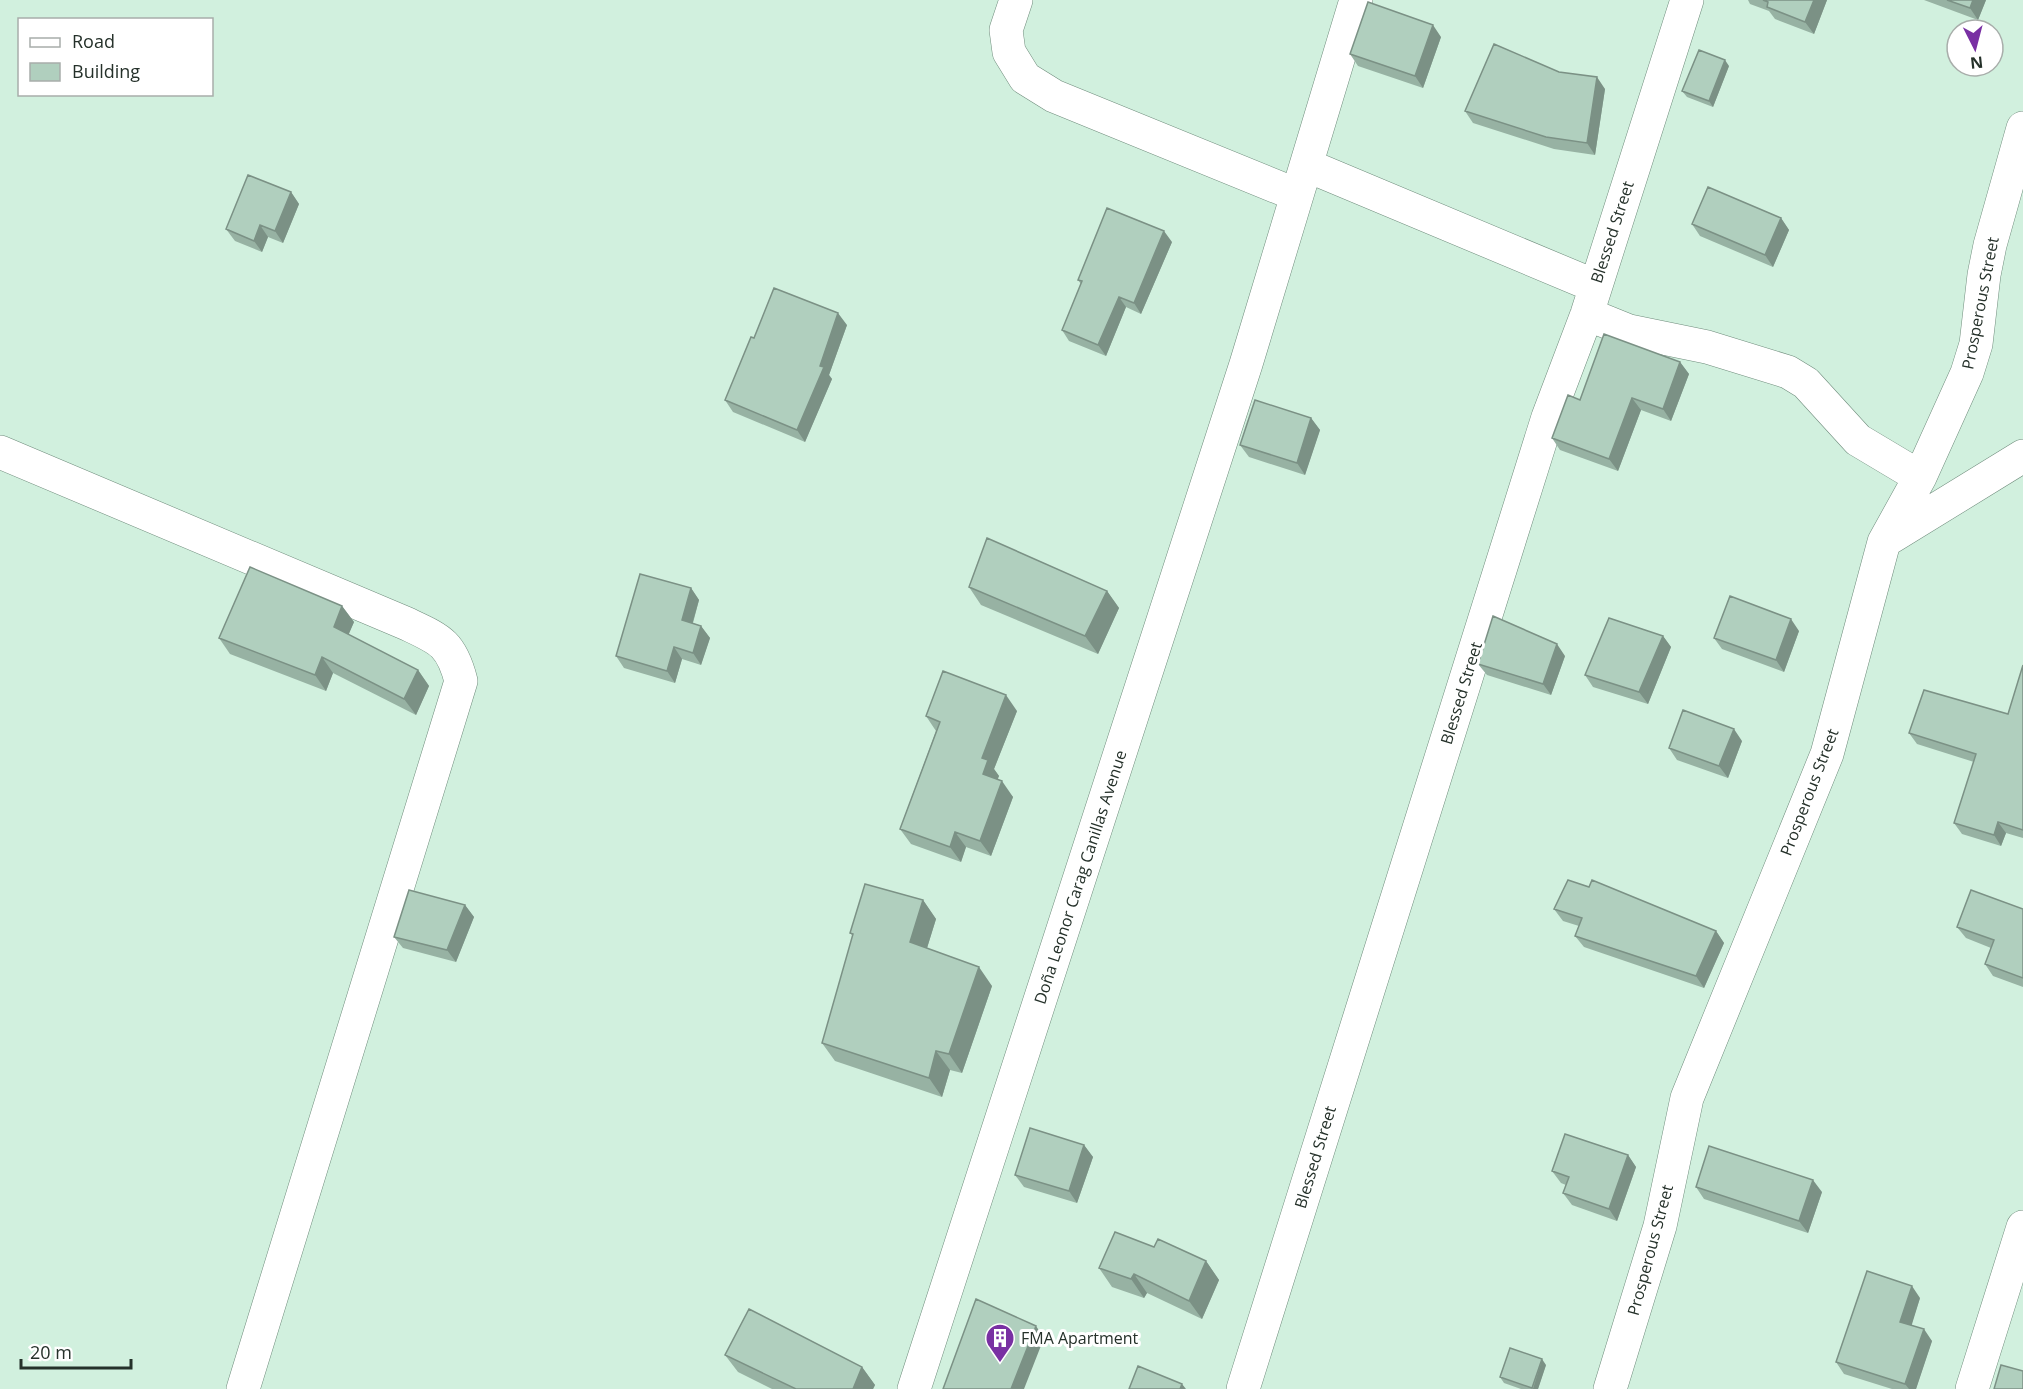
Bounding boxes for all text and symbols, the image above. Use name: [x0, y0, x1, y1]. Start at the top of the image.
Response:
legend: [18, 18, 213, 96]
north arrow: [1945, 18, 2005, 78]
text: Road: [72, 29, 115, 53]
text: N: [1969, 51, 1984, 75]
text: Building: [72, 59, 140, 83]
street label: Blessed Street: [1585, 178, 1639, 286]
street label: Prosperous Street: [1956, 235, 2004, 371]
street label: Blessed Street: [1435, 639, 1487, 747]
street label: Prosperous Street: [1775, 725, 1843, 859]
street label: Doña Leonor Carag Canillas Avenue: [1028, 747, 1132, 1007]
street label: Blessed Street: [1289, 1103, 1341, 1211]
street label: Prosperous Street: [1622, 1182, 1678, 1318]
building icon: FMA Apartment: [984, 1322, 1016, 1364]
place label: FMA Apartment: [1021, 1327, 1139, 1349]
scale bar: [21, 1332, 130, 1370]
text: 20 m: [30, 1340, 72, 1364]

